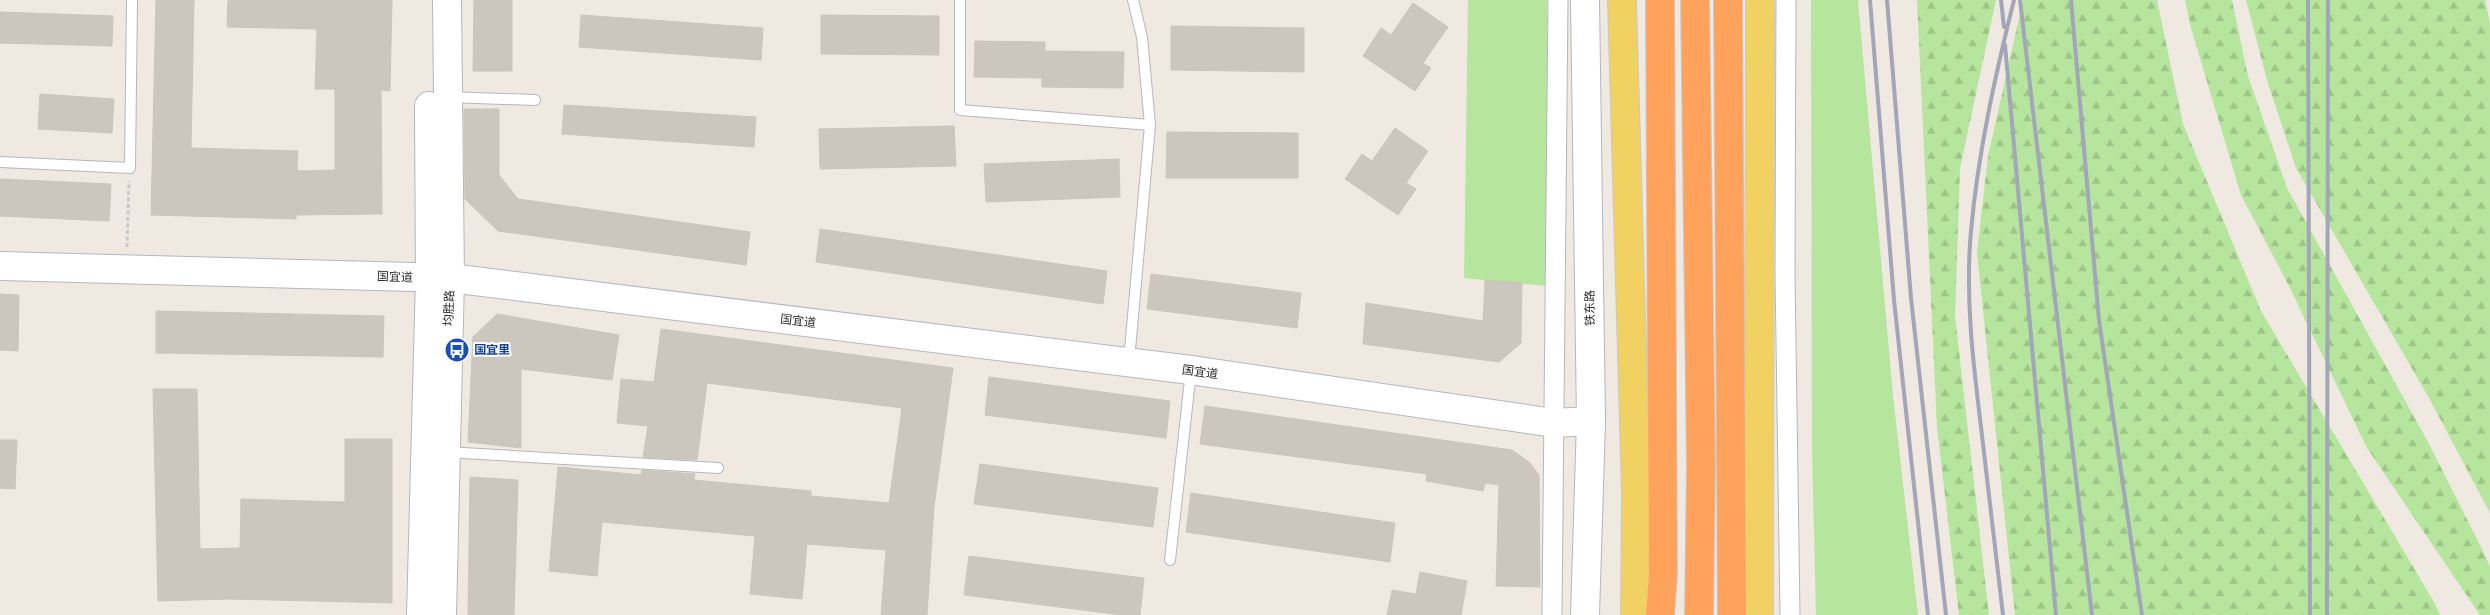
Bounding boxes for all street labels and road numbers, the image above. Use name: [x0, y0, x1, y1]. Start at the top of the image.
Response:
street label: 国宜道: [377, 269, 413, 284]
street label: 均胜路: [441, 290, 456, 326]
street label: 铁东路: [1583, 290, 1596, 326]
street label: 国宜道: [779, 312, 817, 329]
street label: 国宜道: [1181, 363, 1219, 380]

